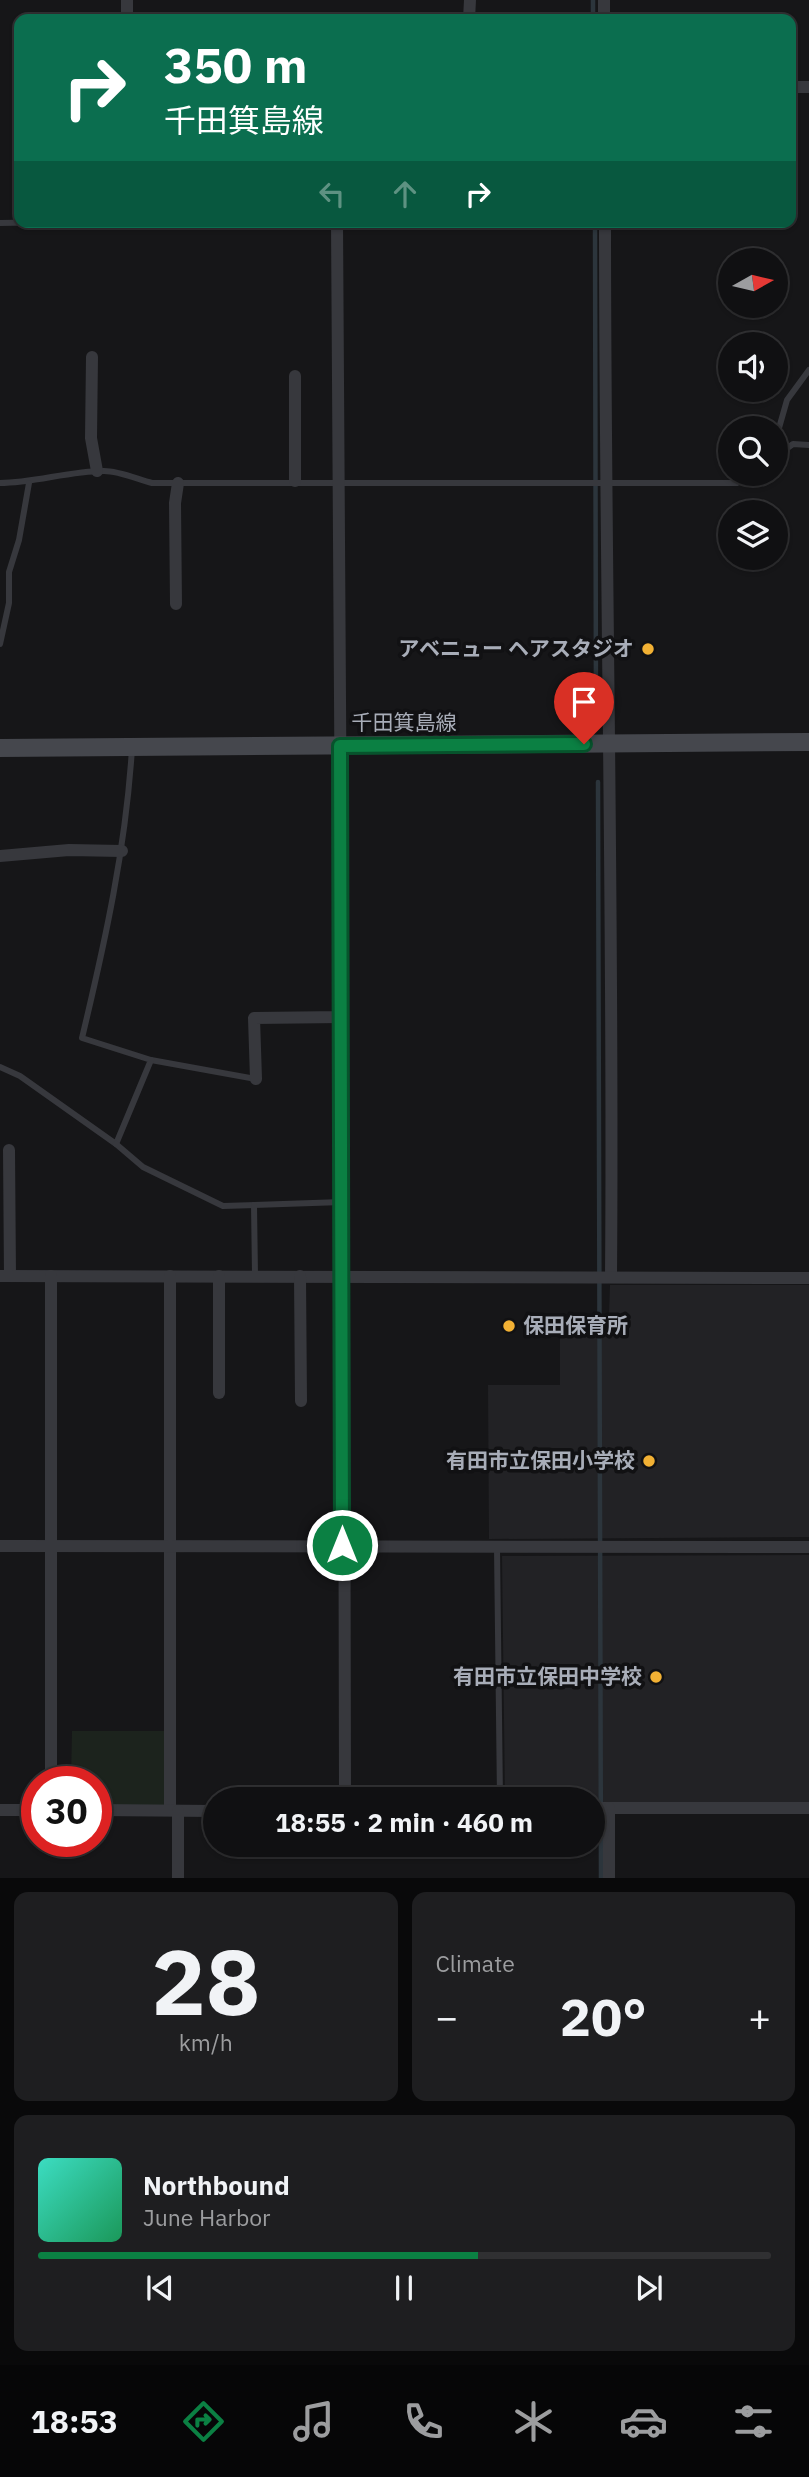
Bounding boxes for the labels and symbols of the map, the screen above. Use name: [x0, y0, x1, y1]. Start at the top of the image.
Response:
north arrow: [718, 248, 788, 318]
place label: アベニュー ヘアスタジオ: [398, 634, 634, 662]
marker: アベニュー ヘアスタジオ: [640, 641, 656, 657]
pin: [554, 672, 614, 744]
street label: 千田箕島線: [352, 708, 457, 736]
place label: 保田保育所: [523, 1311, 628, 1339]
marker: 保田保育所: [501, 1318, 517, 1334]
place label: 有田市立保田小学校: [446, 1446, 635, 1474]
marker: 有田市立保田小学校: [641, 1453, 657, 1469]
position arrow: [305, 1508, 379, 1582]
place label: 有田市立保田中学校: [453, 1662, 642, 1690]
marker: 有田市立保田中学校: [648, 1669, 664, 1685]
speed limit sign: 30: [21, 1766, 112, 1857]

